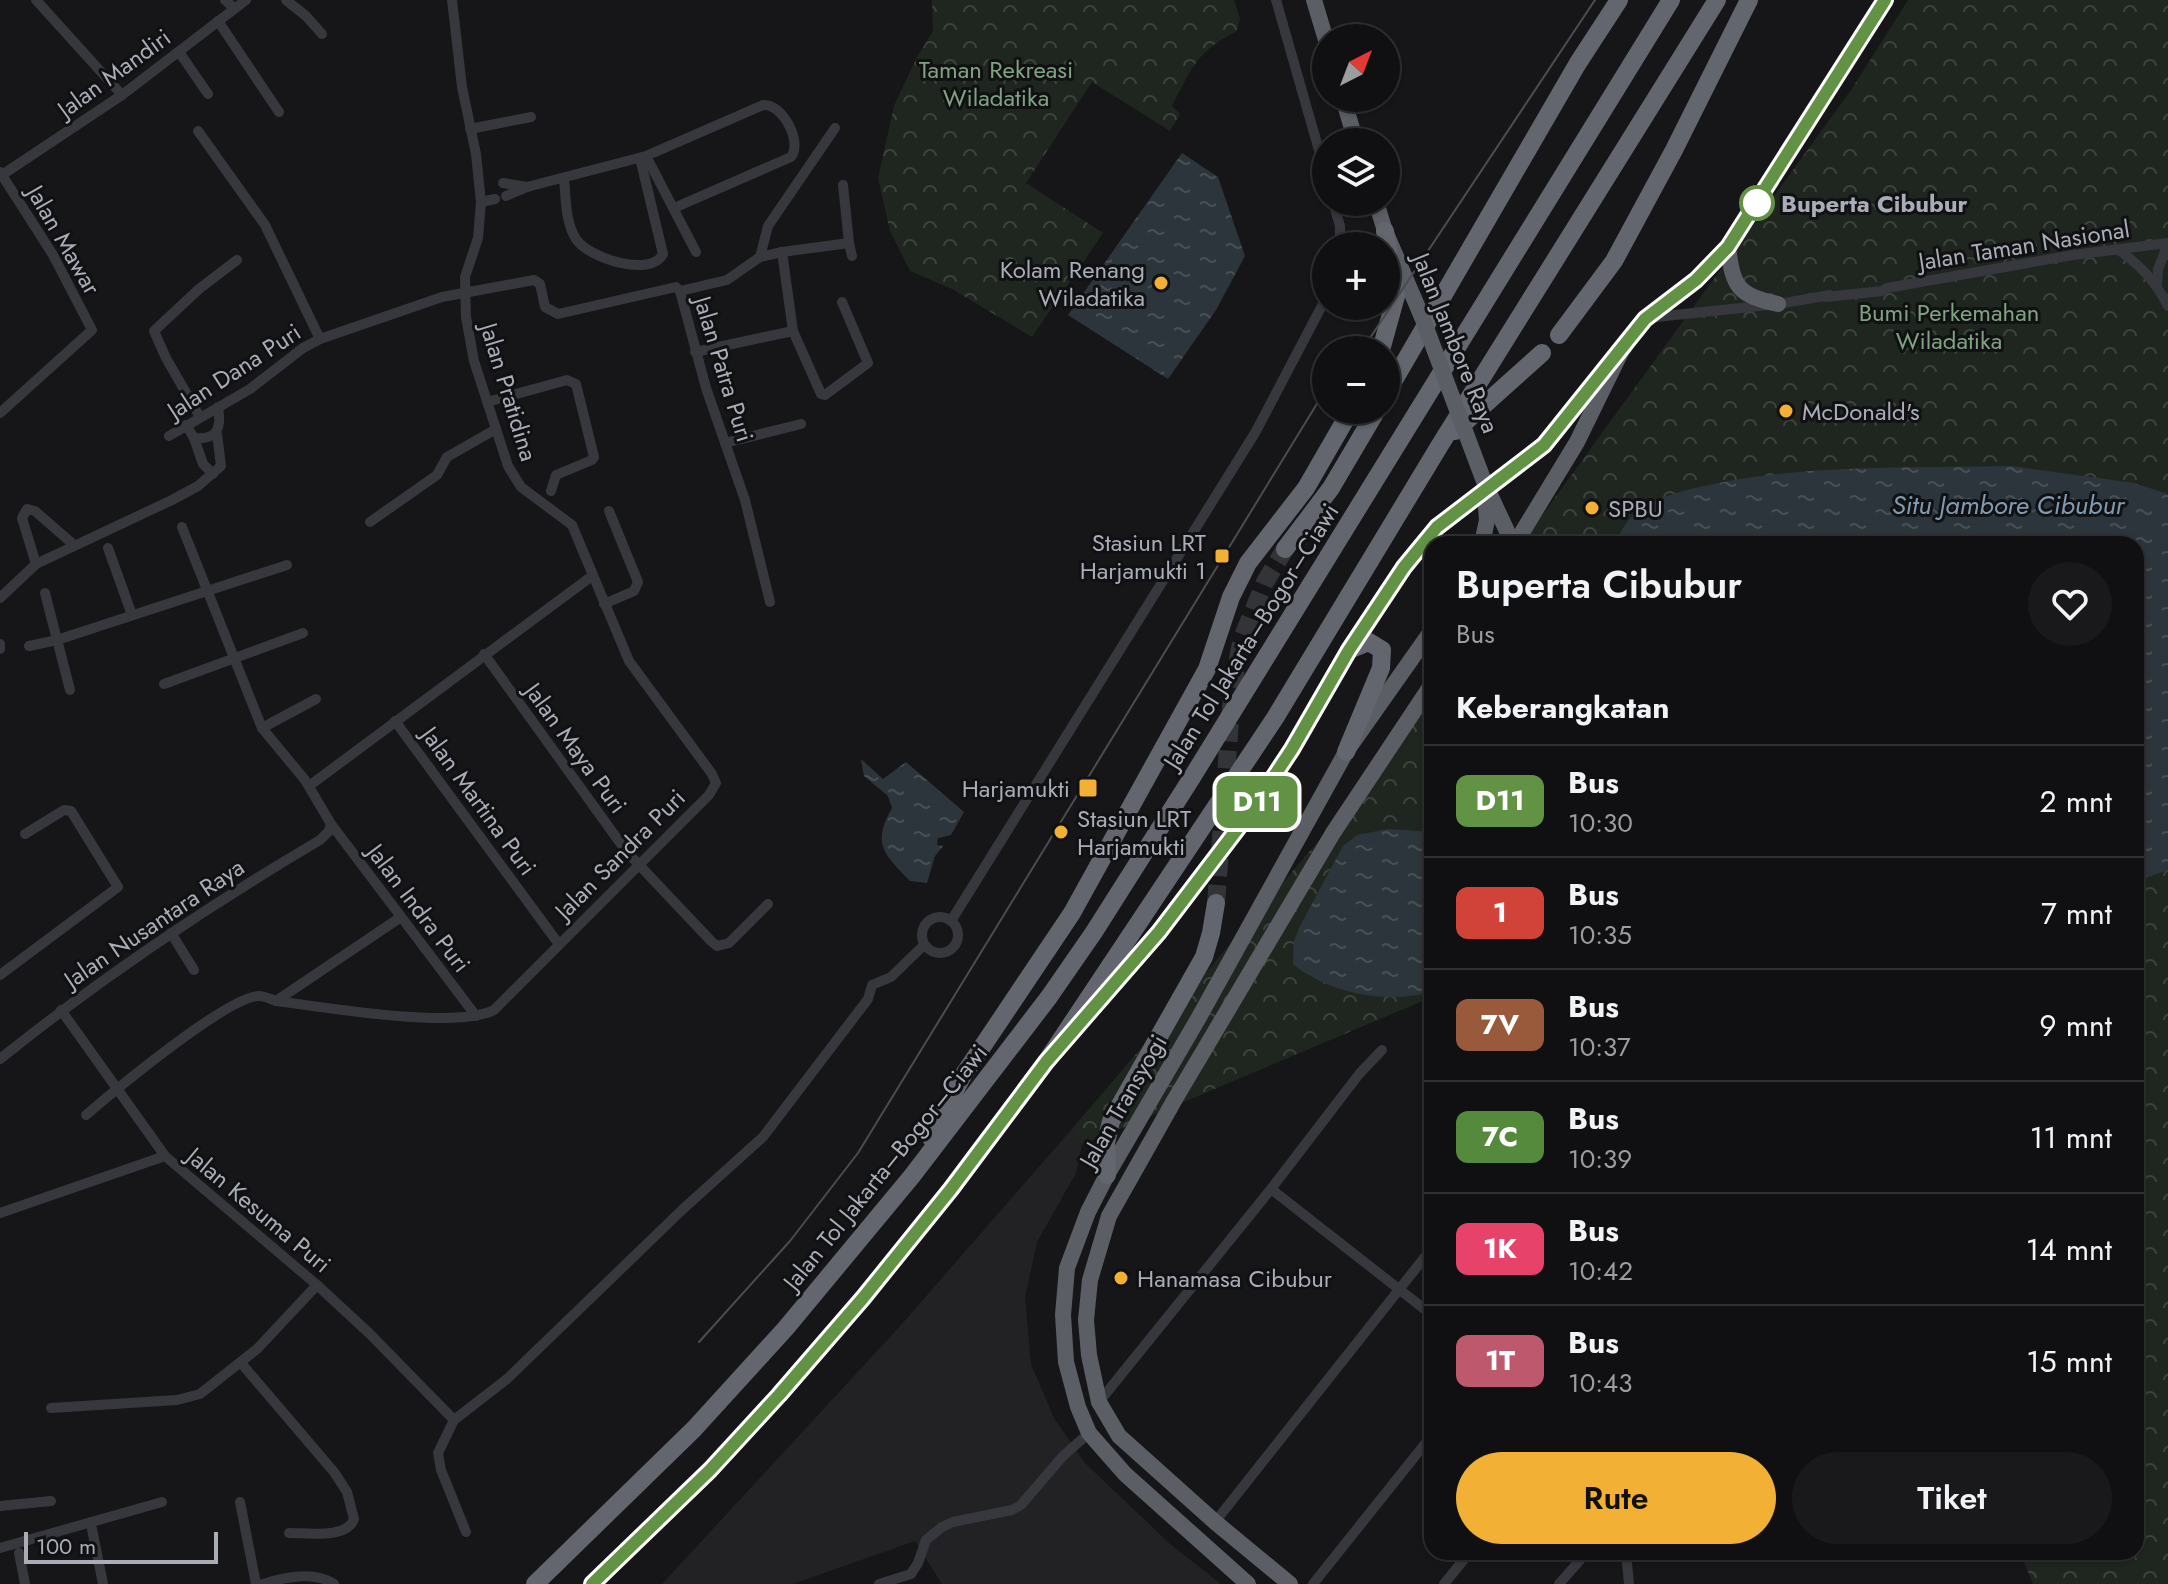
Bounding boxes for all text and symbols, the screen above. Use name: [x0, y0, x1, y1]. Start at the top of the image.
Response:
street label: Jalan Mandiri: [48, 20, 178, 128]
north arrow: [1312, 24, 1400, 112]
map controls: [1312, 24, 1400, 424]
park label: Taman Rekreasi Wiladatika: [919, 52, 1073, 115]
button: layers: [1312, 128, 1400, 216]
street label: Jalan Mawar: [17, 176, 110, 302]
marker: Buperta Cibubur: [1740, 186, 1774, 220]
place label: Buperta Cibubur: [1781, 186, 1968, 221]
street label: Jalan Taman Nasional: [1913, 211, 2132, 279]
button: +: [1312, 232, 1400, 320]
street label: Jalan Jambore Raya: [1403, 245, 1508, 438]
place label: Kolam Renang Wiladatika: [1000, 252, 1145, 315]
marker: Kolam Renang Wiladatika: [1152, 274, 1170, 292]
street label: Jalan Patra Puri: [684, 289, 763, 446]
park label: Bumi Perkemahan Wiladatika: [1859, 295, 2039, 358]
street label: Jalan Dana Puri: [158, 315, 308, 429]
street label: Jalan Pratidina: [471, 316, 547, 465]
button: −: [1312, 336, 1400, 424]
place label: McDonald's: [1802, 394, 1920, 429]
marker: McDonald's: [1777, 402, 1795, 420]
water label: Situ Jambore Cibubur: [1892, 486, 2126, 524]
place label: SPBU: [1608, 491, 1663, 526]
street label: Jalan Tol Jakarta–Bogor–Ciawi: [1153, 496, 1347, 778]
marker: SPBU: [1583, 499, 1601, 517]
place label: Stasiun LRT Harjamukti 1: [1080, 525, 1206, 588]
marker: Stasiun LRT Harjamukti 1: [1213, 547, 1231, 565]
text: Buperta Cibubur: [1456, 557, 1742, 612]
button: heart: [2028, 562, 2112, 646]
text: Bus: [1456, 615, 1495, 653]
street label: Jalan Maya Puri: [515, 673, 635, 821]
text: Keberangkatan: [1456, 686, 1669, 729]
street label: Jalan Martina Puri: [411, 717, 545, 883]
text: Bus: [1568, 761, 1619, 804]
place label: Harjamukti: [962, 771, 1070, 806]
line badge: D11: [1211, 776, 1303, 828]
marker: Harjamukti: [1077, 777, 1099, 799]
text: D11: [1475, 780, 1525, 821]
text: 2 mnt: [2040, 780, 2112, 823]
street label: Jalan Sandra Puri: [545, 781, 693, 929]
text: D11: [1232, 781, 1282, 822]
place label: Stasiun LRT Harjamukti: [1077, 801, 1191, 864]
text: 10:30: [1568, 804, 1633, 842]
marker: Stasiun LRT Harjamukti: [1052, 823, 1070, 841]
street label: Jalan Indra Puri: [357, 834, 479, 980]
street label: Jalan Nusantara Raya: [54, 850, 251, 998]
text: Bus: [1568, 873, 1619, 916]
text: 1: [1493, 892, 1507, 933]
text: 7 mnt: [2041, 892, 2112, 935]
text: 10:35: [1568, 916, 1632, 954]
text: Bus: [1568, 985, 1619, 1028]
text: 7V: [1481, 1004, 1519, 1045]
text: 9 mnt: [2039, 1004, 2112, 1047]
street label: Jalan Transyogi: [1069, 1028, 1175, 1177]
text: 10:37: [1568, 1028, 1631, 1066]
street label: Jalan Tol Jakarta–Bogor–Ciawi: [773, 1037, 995, 1300]
text: Bus: [1568, 1097, 1619, 1140]
text: 7C: [1482, 1116, 1518, 1157]
text: 11 mnt: [2030, 1116, 2112, 1159]
street label: Jalan Kesuma Puri: [177, 1137, 339, 1281]
text: 10:39: [1568, 1140, 1632, 1178]
text: Bus: [1568, 1209, 1619, 1252]
text: 1K: [1483, 1228, 1517, 1269]
text: 14 mnt: [2026, 1228, 2112, 1271]
text: 10:42: [1568, 1252, 1633, 1290]
place label: Hanamasa Cibubur: [1137, 1261, 1333, 1296]
marker: Hanamasa Cibubur: [1112, 1269, 1130, 1287]
text: Bus: [1568, 1321, 1619, 1364]
text: 1T: [1485, 1340, 1515, 1381]
text: 15 mnt: [2026, 1340, 2112, 1383]
text: 10:43: [1568, 1364, 1632, 1402]
button: Rute: [1456, 1452, 1776, 1544]
button: Tiket: [1792, 1452, 2112, 1544]
scale bar: [24, 1528, 218, 1564]
text: 100 m: [36, 1530, 96, 1562]

